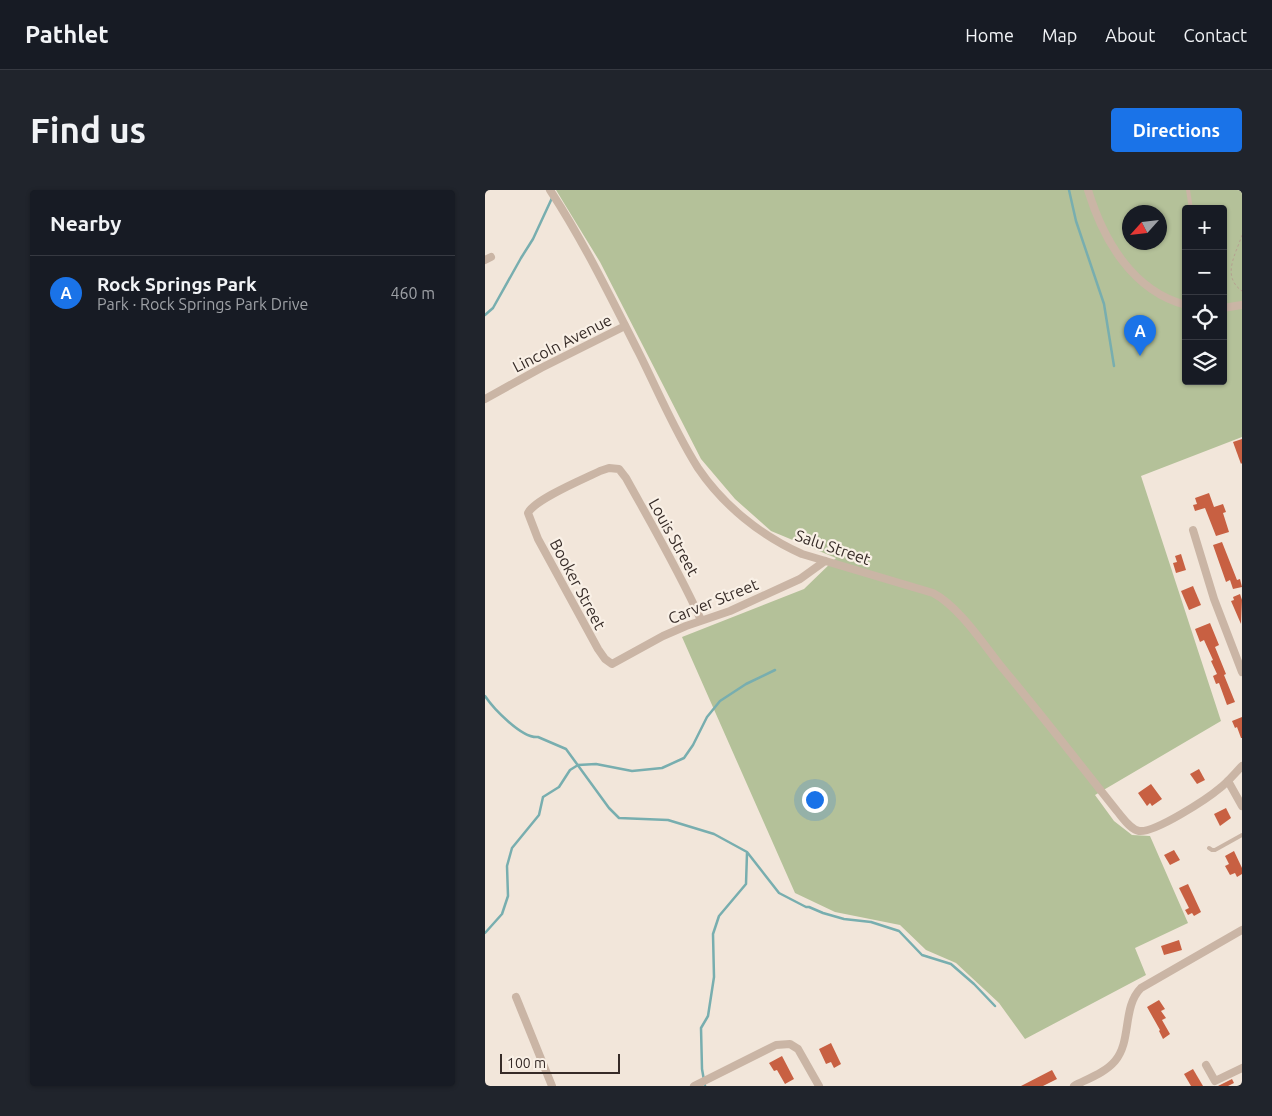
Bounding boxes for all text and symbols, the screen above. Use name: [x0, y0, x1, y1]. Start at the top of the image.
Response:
text: Pathlet: [25, 21, 109, 48]
text: Home: [965, 25, 1014, 45]
text: Map: [1042, 25, 1077, 45]
text: About: [1105, 25, 1155, 45]
text: Contact: [1183, 25, 1247, 45]
button: Directions: [1111, 108, 1242, 152]
text: Find us: [30, 110, 146, 150]
north arrow: [1122, 205, 1167, 250]
map controls: [1182, 205, 1227, 385]
button: +: [1182, 205, 1227, 250]
text: Nearby: [50, 211, 121, 235]
button: −: [1182, 250, 1227, 295]
text: Rock Springs Park: [97, 273, 257, 295]
text: A: [60, 284, 72, 302]
text: 460 m: [390, 284, 435, 302]
text: Park · Rock Springs Park Drive: [97, 295, 308, 313]
button: locate: [1182, 295, 1227, 340]
street label: Lincoln Avenue: [509, 310, 615, 376]
pin: A: [1124, 315, 1156, 356]
button: layers: [1182, 340, 1227, 385]
street label: Louis Street: [645, 495, 703, 580]
street label: Salu Street: [793, 526, 874, 568]
street label: Booker Street: [547, 536, 610, 633]
street label: Carver Street: [665, 575, 761, 627]
your location: [802, 787, 828, 813]
scale bar: [500, 1051, 620, 1074]
text: 100 m: [507, 1055, 546, 1071]

